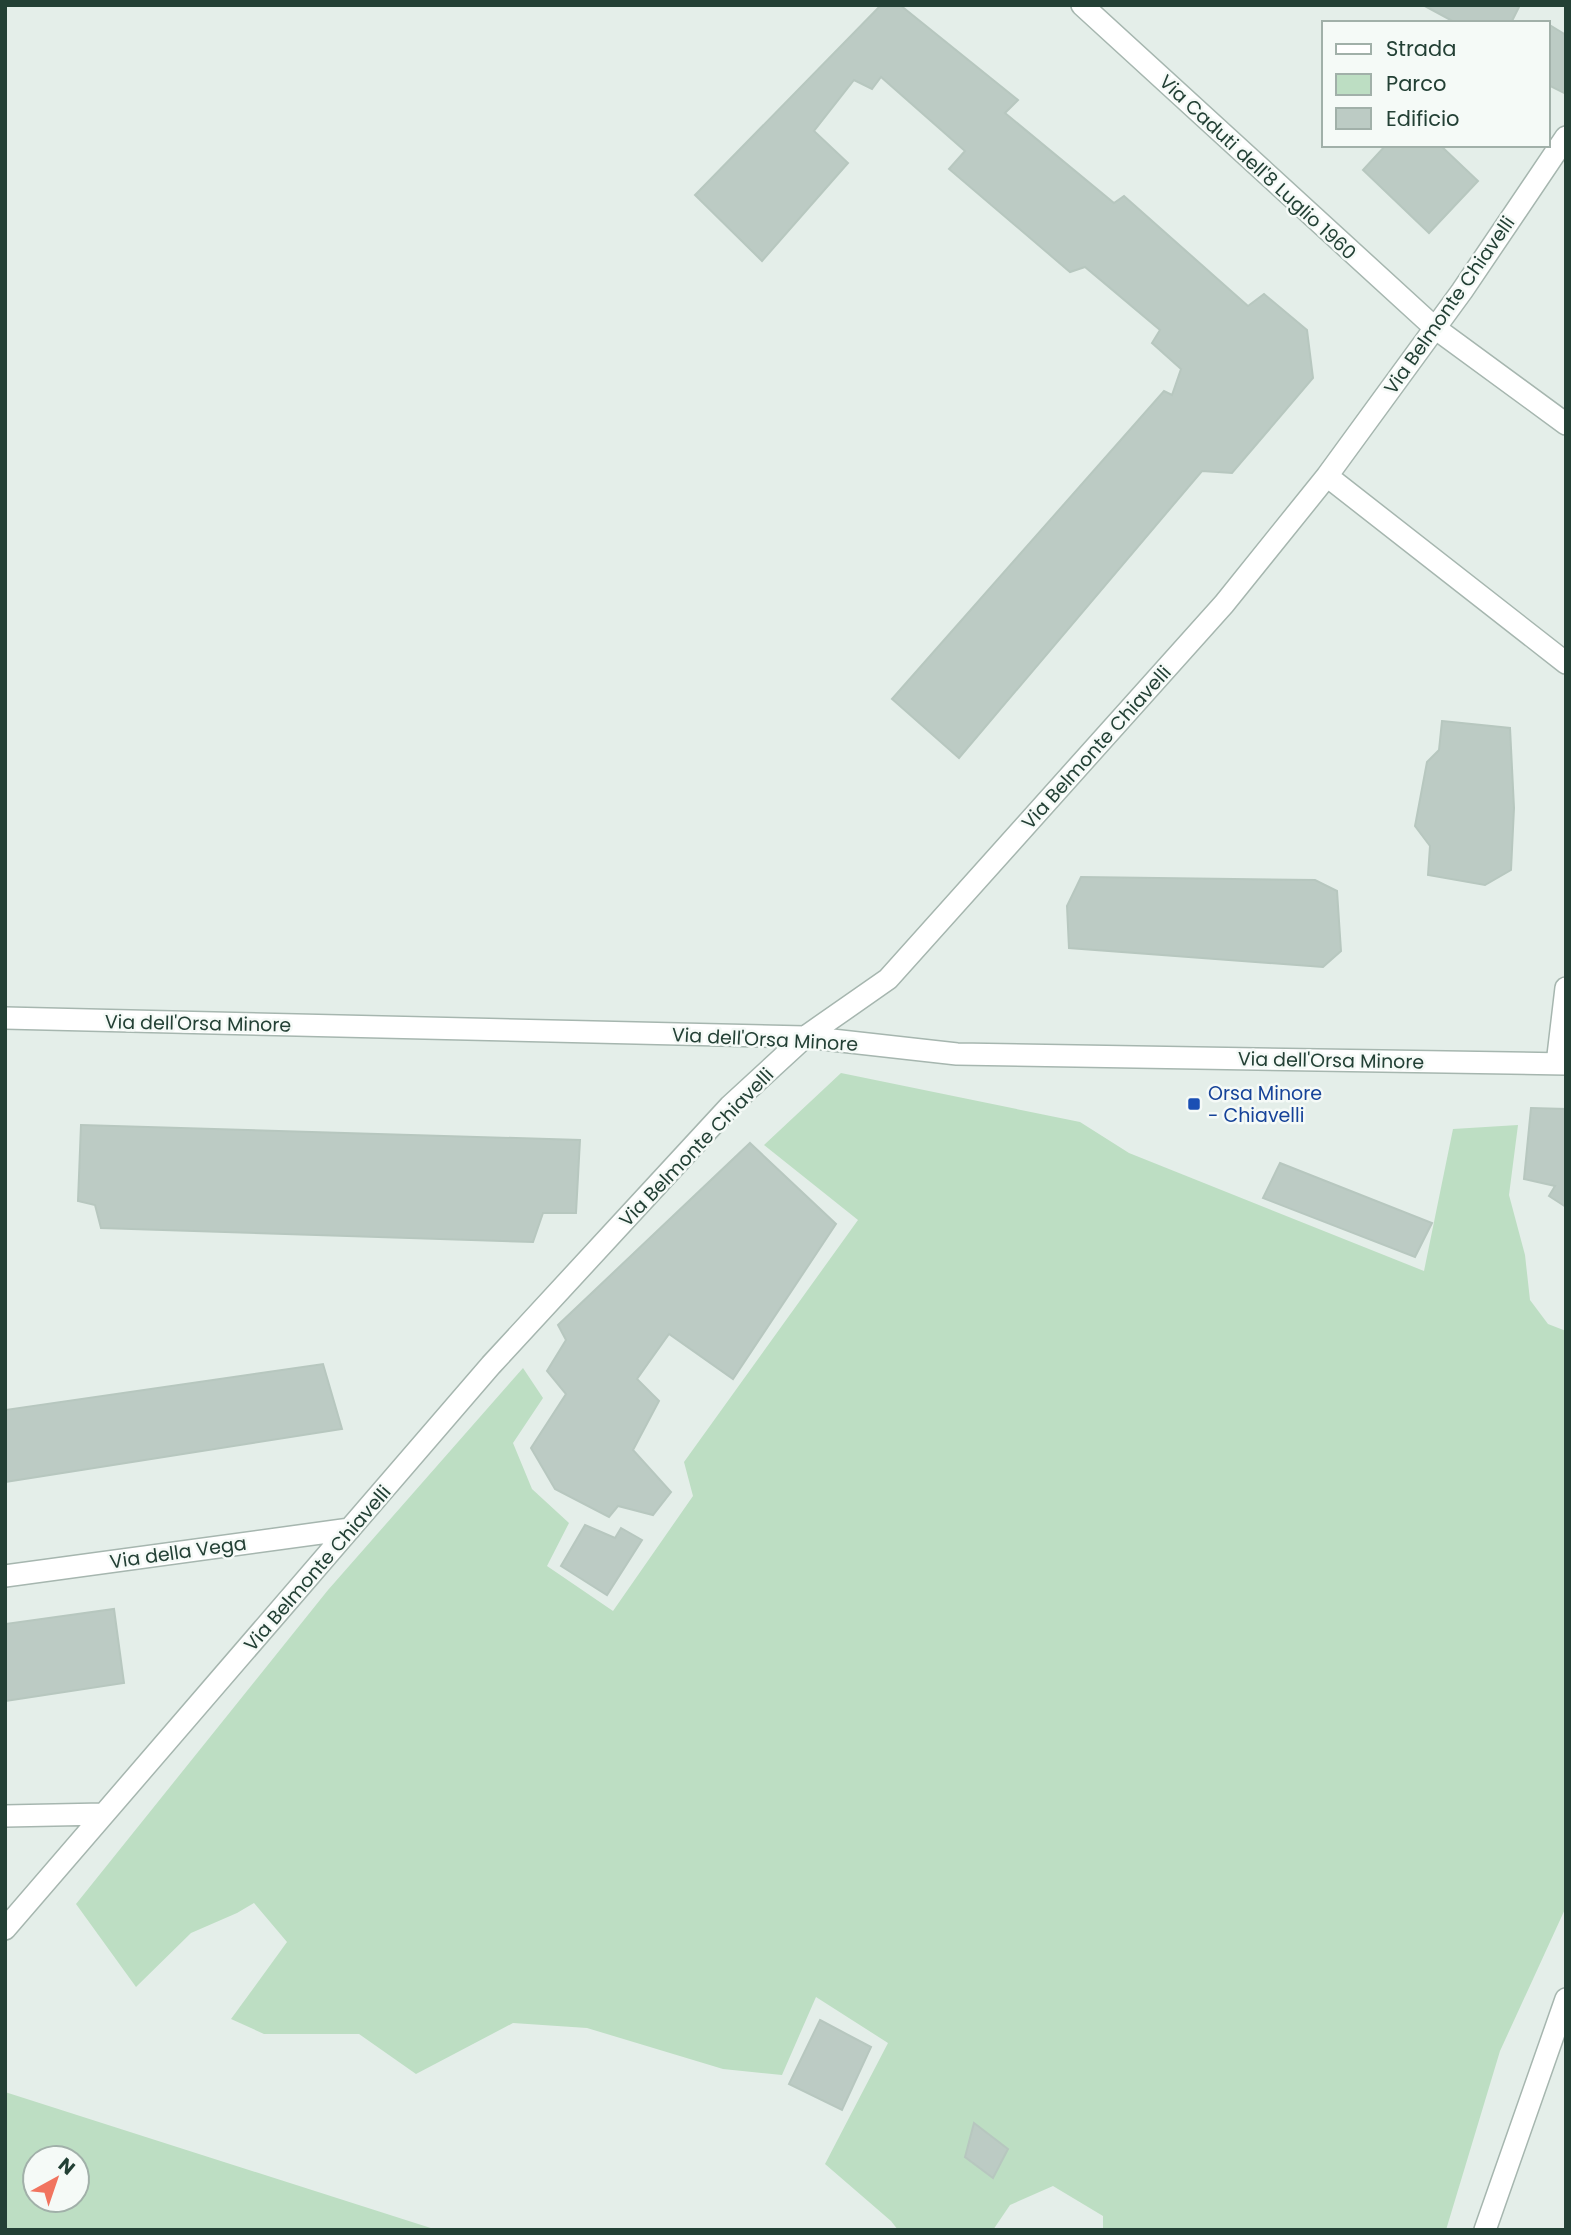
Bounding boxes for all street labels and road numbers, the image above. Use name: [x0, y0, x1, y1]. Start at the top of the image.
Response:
street label: Via Caduti dell'8 Luglio 1960: [1153, 69, 1362, 266]
street label: Via Belmonte Chiavelli: [1378, 211, 1521, 400]
street label: Via Belmonte Chiavelli: [1015, 660, 1177, 835]
street label: Via dell'Orsa Minore: [105, 1008, 291, 1039]
street label: Via dell'Orsa Minore: [671, 1021, 859, 1058]
street label: Via dell'Orsa Minore: [1238, 1045, 1424, 1076]
street label: Via Belmonte Chiavelli: [613, 1062, 780, 1233]
street label: Via Belmonte Chiavelli: [238, 1479, 397, 1657]
street label: Via della Vega: [108, 1530, 248, 1575]

